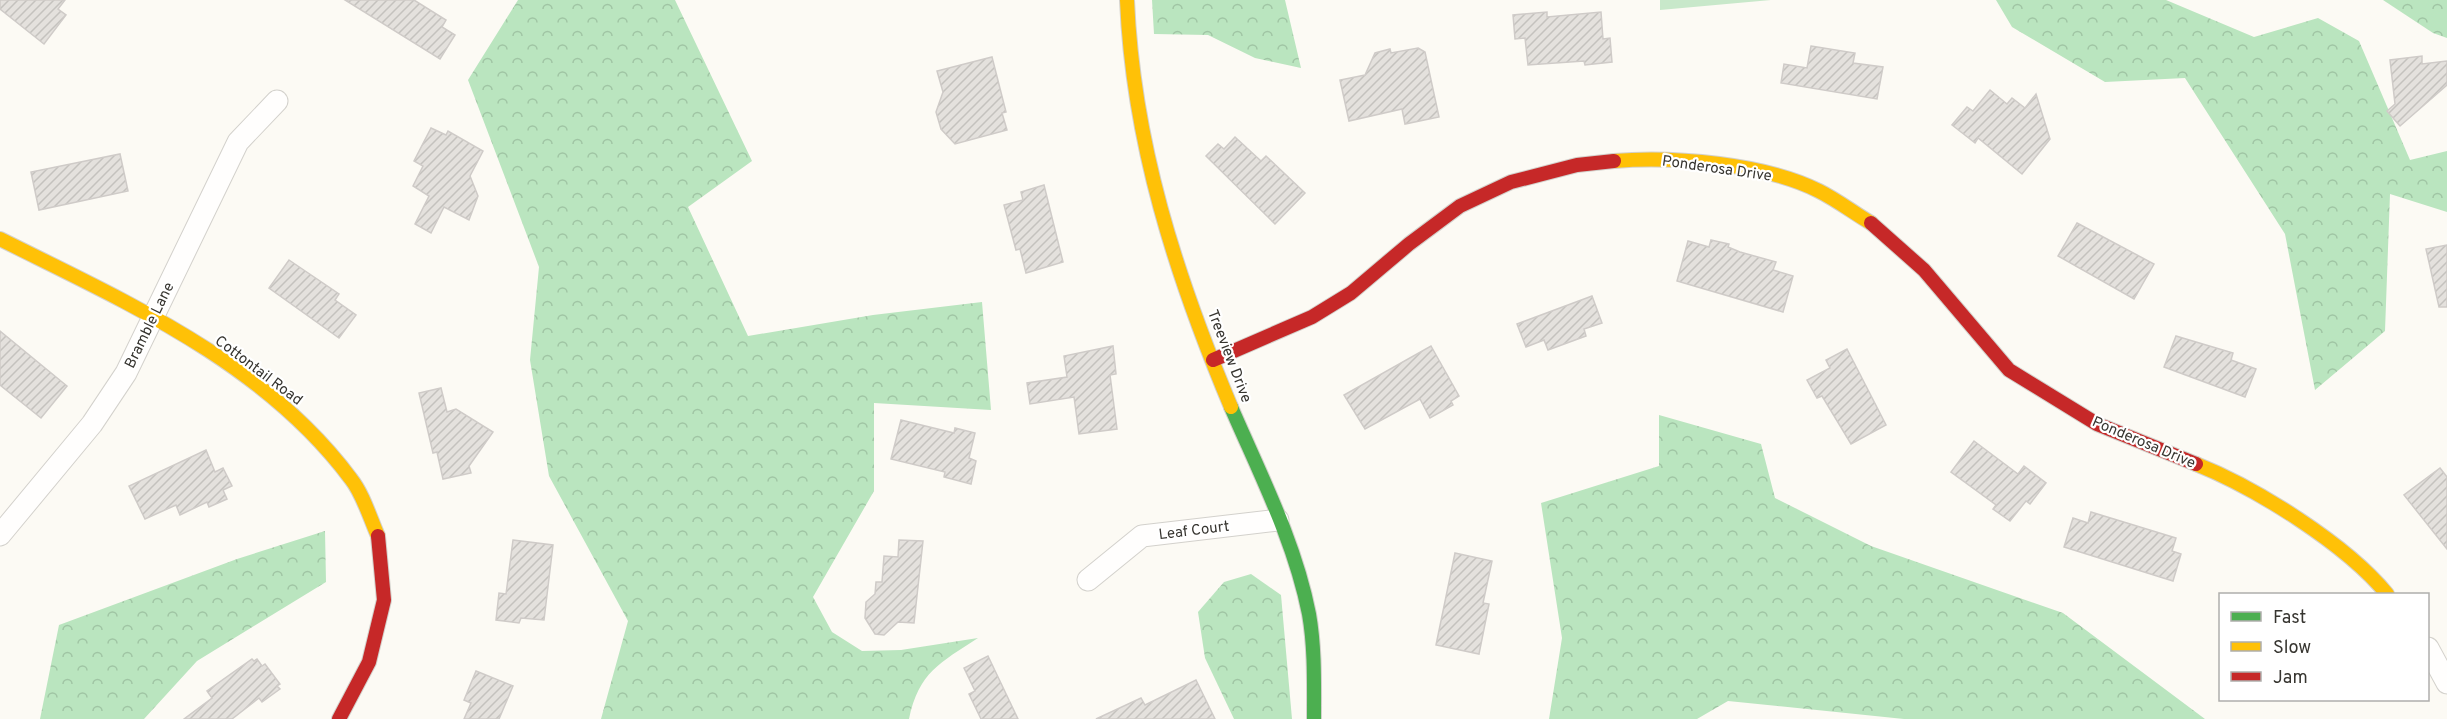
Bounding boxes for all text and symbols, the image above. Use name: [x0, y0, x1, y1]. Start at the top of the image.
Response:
street label: Ponderosa Drive: [1661, 152, 1773, 187]
street label: Bramble Lane: [121, 280, 179, 372]
street label: Treeview Drive: [1202, 307, 1255, 406]
street label: Cottontail Road: [210, 332, 306, 410]
street label: Ponderosa Drive: [2089, 413, 2198, 474]
street label: Leaf Court: [1158, 518, 1231, 545]
legend: [2219, 593, 2429, 701]
text: Fast: [2273, 607, 2306, 630]
text: Slow: [2273, 637, 2311, 660]
text: Jam: [2273, 667, 2308, 690]

